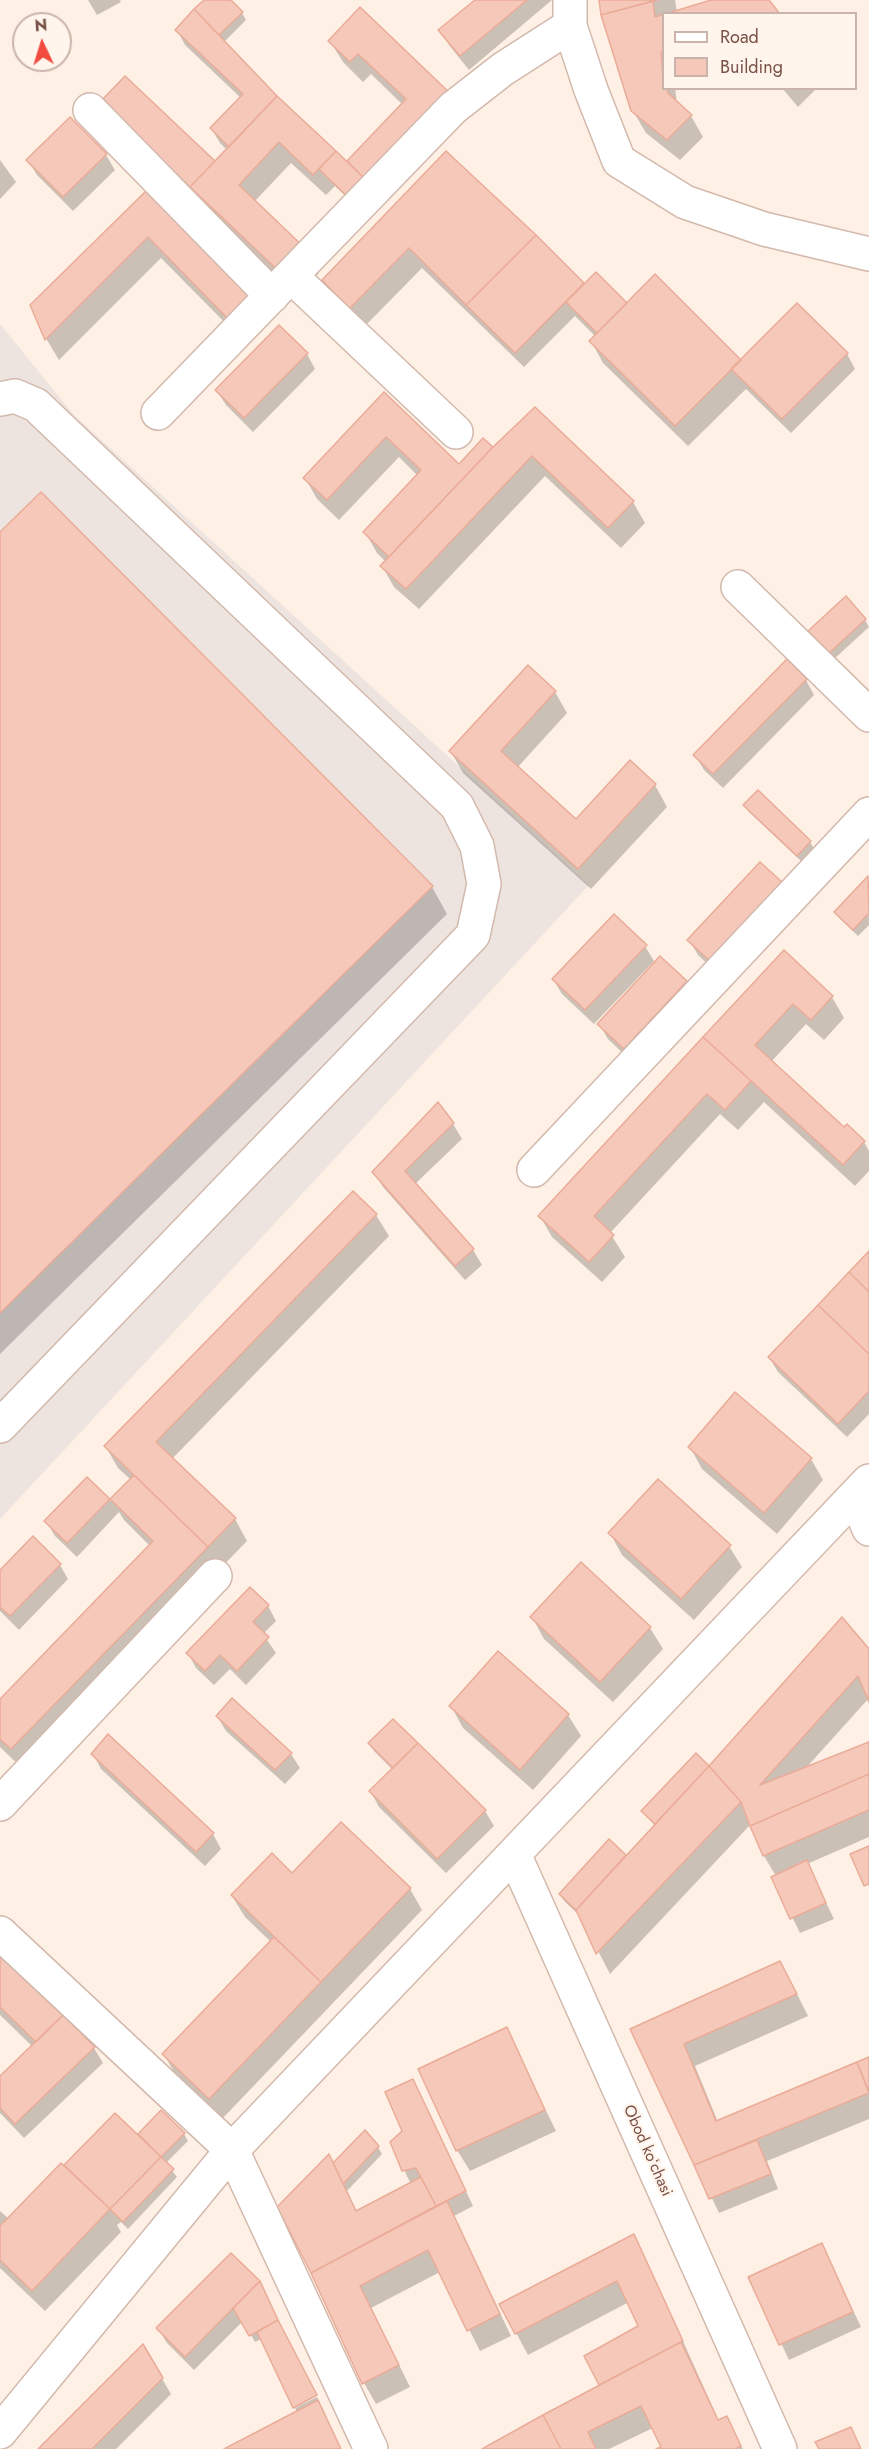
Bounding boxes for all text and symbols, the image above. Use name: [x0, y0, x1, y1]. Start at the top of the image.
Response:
north arrow: [12, 12, 72, 72]
legend: [662, 12, 857, 90]
text: N: [34, 14, 48, 37]
text: Road: [720, 24, 759, 50]
text: Building: [720, 54, 783, 80]
street label: Obod koʻchasi: [618, 2102, 676, 2200]

